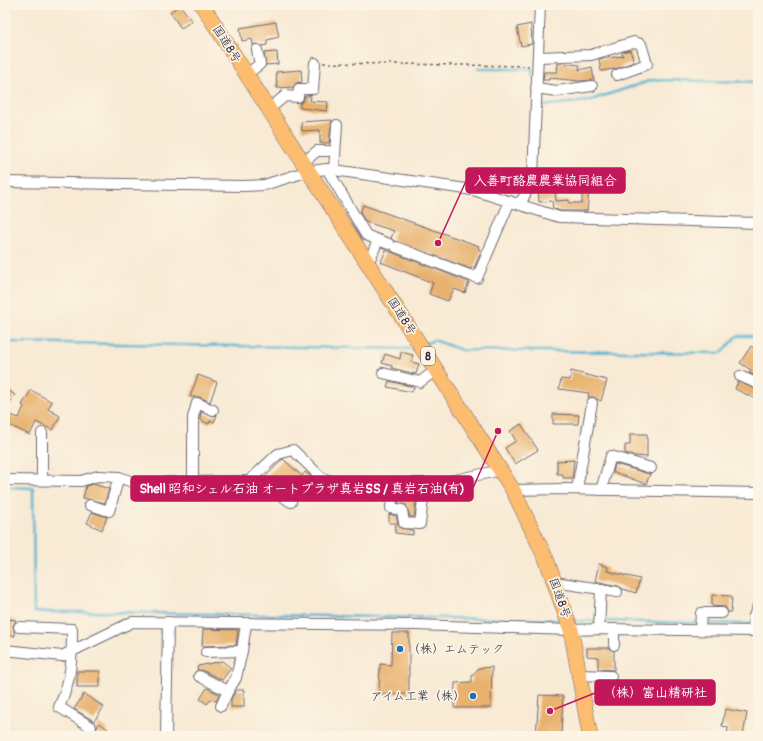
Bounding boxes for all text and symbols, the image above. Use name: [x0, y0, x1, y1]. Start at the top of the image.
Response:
street label: 国道8号: [209, 23, 244, 66]
callout: 入善町酪農農業協同組合: [466, 168, 625, 193]
text: 入善町酪農農業協同組合: [473, 173, 617, 189]
street label: 国道8号: [384, 295, 419, 338]
road number: 8: [421, 347, 435, 365]
callout: Shell 昭和シェル石油 オートプラザ真岩SS / 真岩石油(有): [131, 476, 473, 501]
text: Shell 昭和シェル石油 オートプラザ真岩SS / 真岩石油(有): [139, 481, 465, 497]
street label: 国道8号: [546, 576, 573, 620]
place label: （株）エムテック: [408, 642, 504, 657]
marker: （株）エムテック: [395, 644, 405, 654]
callout: （株）富山精研社: [595, 680, 715, 705]
text: （株）富山精研社: [603, 685, 707, 701]
place label: アイム工業（株）: [370, 689, 465, 704]
marker: アイム工業（株）: [468, 691, 478, 701]

